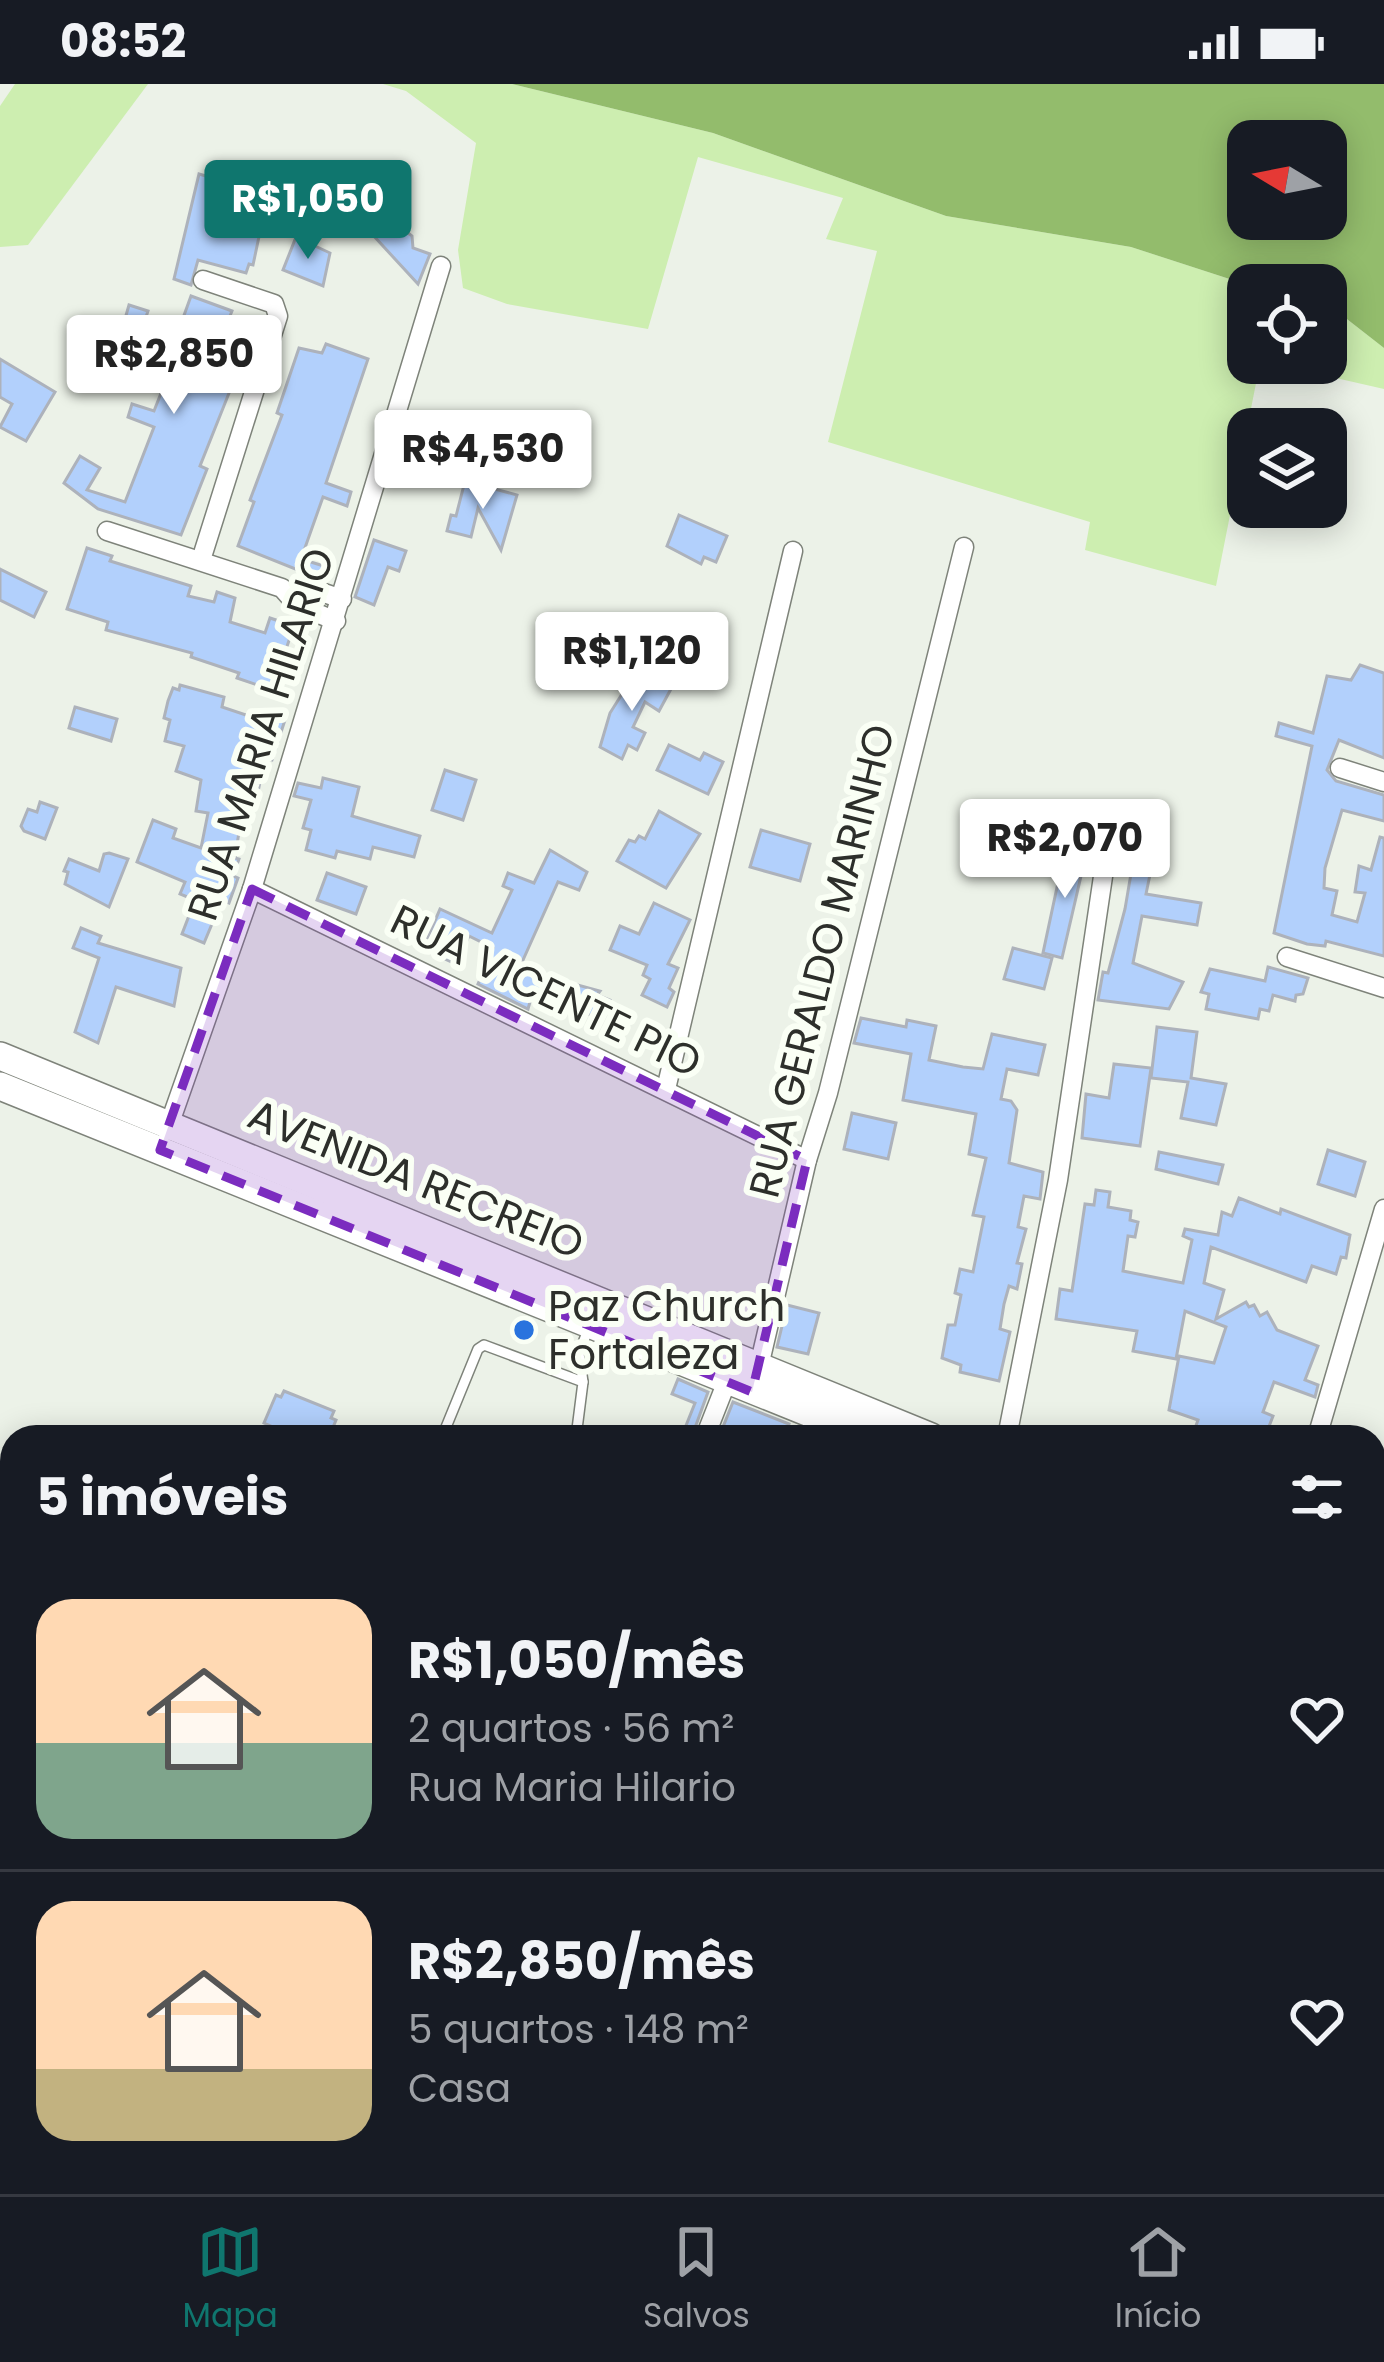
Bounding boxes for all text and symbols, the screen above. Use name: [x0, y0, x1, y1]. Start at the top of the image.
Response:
text: 08:52: [60, 10, 186, 73]
north arrow: [1227, 120, 1347, 240]
map controls: [1227, 120, 1347, 528]
pin: R$1,050: [197, 160, 419, 262]
text: R$1,050: [231, 171, 385, 226]
button: locate: [1227, 264, 1347, 384]
pin: R$2,850: [63, 315, 285, 417]
text: R$2,850: [94, 326, 254, 381]
button: layers: [1227, 408, 1347, 528]
pin: R$4,530: [372, 410, 594, 512]
text: R$4,530: [401, 421, 565, 476]
street label: RUA MARIA HILARIO: [173, 540, 349, 928]
pin: R$1,120: [521, 612, 743, 714]
text: R$1,120: [562, 623, 702, 678]
street label: RUA GERALDO MARINHO: [735, 718, 909, 1204]
pin: R$2,070: [954, 799, 1176, 901]
text: R$2,070: [987, 810, 1143, 865]
street label: RUA VICENTE PIO: [381, 890, 711, 1092]
street label: AVENIDA RECREIO: [239, 1085, 593, 1273]
place label: Paz Church Fortaleza: [548, 1277, 785, 1384]
marker: Paz Church Fortaleza: [511, 1317, 537, 1343]
text: 5 imóveis: [36, 1461, 288, 1533]
icon: filters: [1284, 1464, 1350, 1530]
text: R$1,050/mês: [408, 1624, 745, 1696]
icon: home: [132, 1647, 276, 1791]
icon: heart: [1284, 1686, 1350, 1752]
text: 2 quartos · 56 m²: [408, 1701, 734, 1756]
text: Rua Maria Hilario: [408, 1760, 736, 1815]
text: R$2,850/mês: [408, 1925, 755, 1997]
icon: home: [132, 1949, 276, 2093]
icon: heart: [1284, 1988, 1350, 2054]
text: 5 quartos · 148 m²: [408, 2002, 749, 2057]
text: Casa: [408, 2061, 511, 2116]
tab: Mapa: [183, 2219, 278, 2341]
tab: Salvos: [643, 2219, 750, 2341]
tab: Início: [1115, 2219, 1201, 2341]

